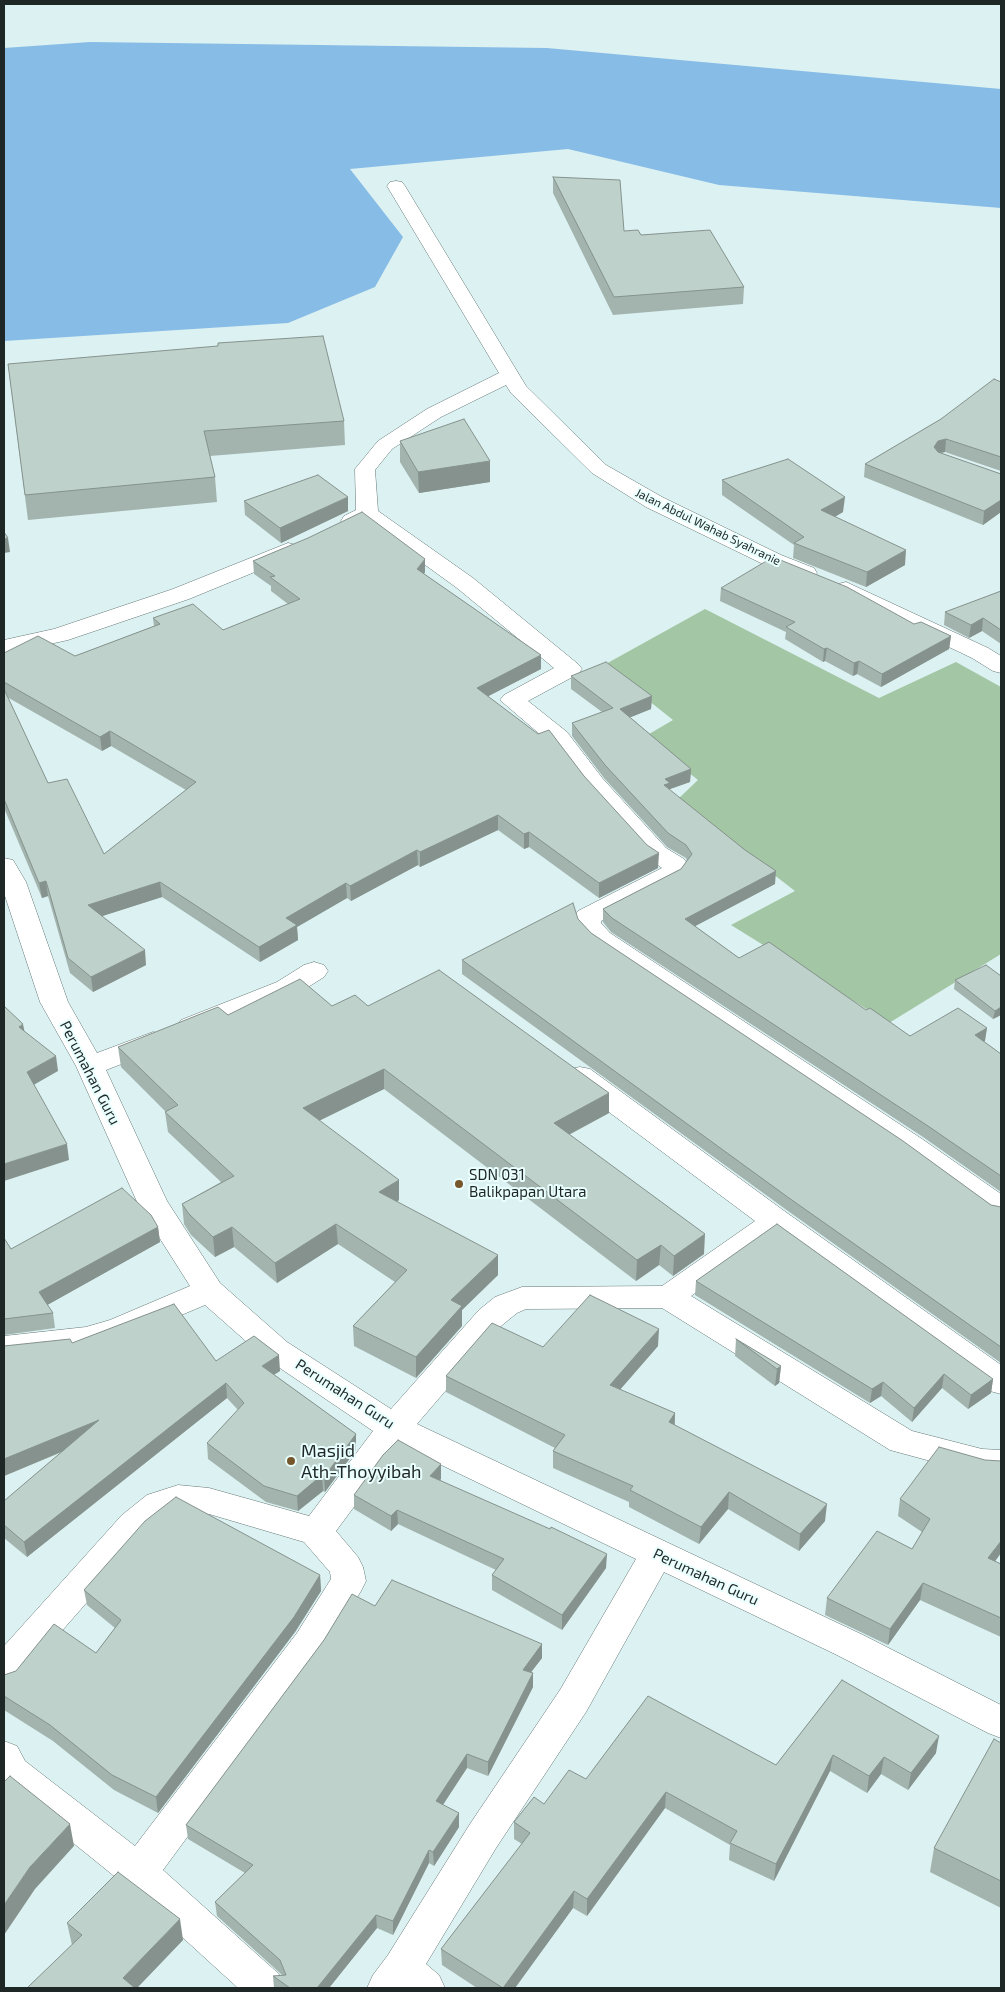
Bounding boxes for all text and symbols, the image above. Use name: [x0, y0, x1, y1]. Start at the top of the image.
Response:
street label: Jalan Abdul Wahab Syahranie: [633, 485, 783, 569]
street label: Perumahan Guru: [56, 1018, 124, 1128]
place label: SDN 031 Balikpapan Utara: [469, 1166, 586, 1201]
marker: SDN 031 Balikpapan Utara: [453, 1178, 465, 1190]
street label: Perumahan Guru: [292, 1355, 398, 1433]
place label: Masjid Ath-Thoyyibah: [301, 1440, 422, 1482]
marker: Masjid Ath-Thoyyibah: [285, 1455, 297, 1467]
street label: Perumahan Guru: [650, 1545, 762, 1609]

